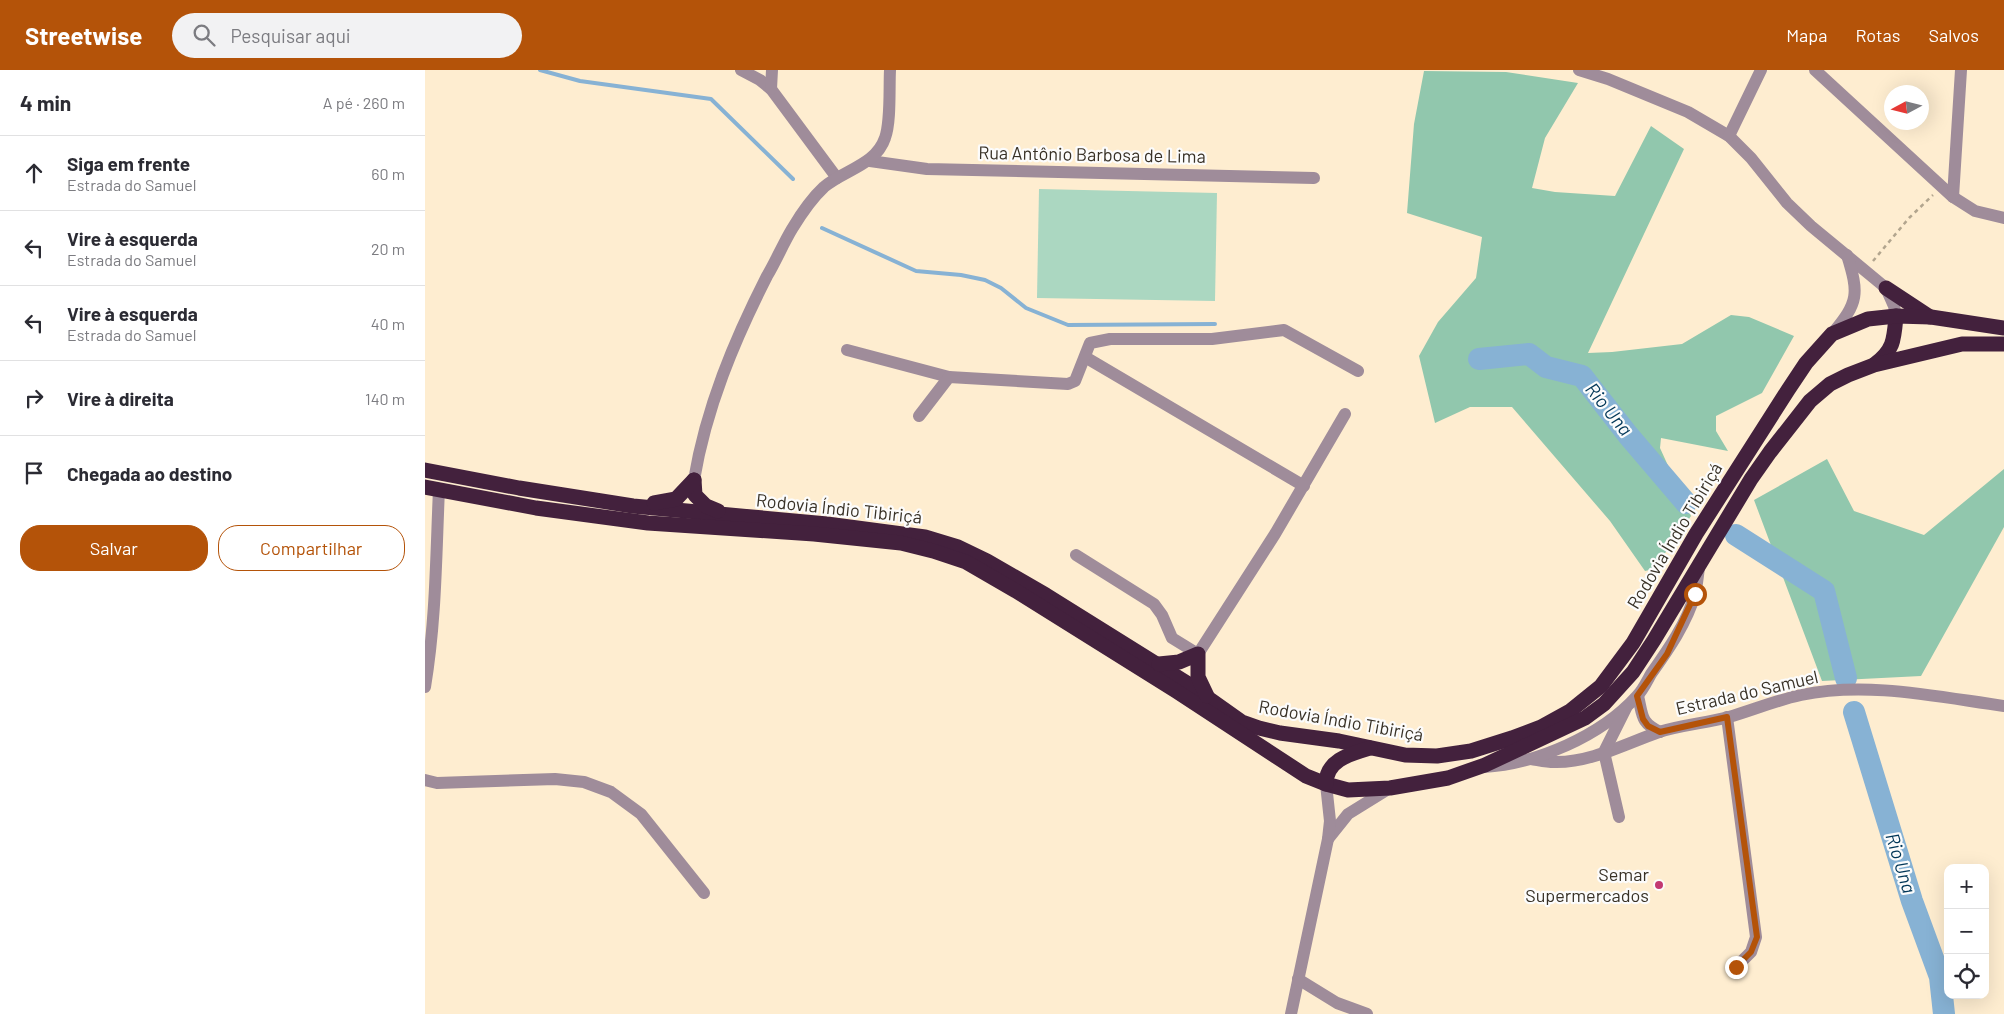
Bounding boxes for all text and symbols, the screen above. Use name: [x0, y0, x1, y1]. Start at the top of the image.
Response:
search box: [172, 13, 522, 58]
text: Streetwise: [25, 21, 142, 50]
icon: search: [190, 21, 218, 49]
text: Pesquisar aqui: [230, 24, 351, 47]
text: Mapa: [1786, 24, 1827, 46]
text: Rotas: [1855, 24, 1900, 46]
text: Salvos: [1928, 24, 1979, 46]
north arrow: [1884, 85, 1929, 130]
text: 4 min: [20, 90, 71, 115]
text: A pé · 260 m: [323, 93, 405, 112]
street label: Rua Antônio Barbosa de Lima: [978, 141, 1206, 167]
text: Siga em frente: [67, 152, 190, 175]
icon: ahead: [20, 159, 48, 187]
text: 60 m: [371, 164, 405, 183]
text: Estrada do Samuel: [67, 175, 196, 194]
text: Vire à esquerda: [67, 227, 198, 250]
icon: left: [20, 234, 48, 262]
text: 20 m: [371, 239, 405, 258]
text: Estrada do Samuel: [67, 250, 196, 269]
text: Vire à esquerda: [67, 302, 198, 325]
icon: left: [20, 309, 48, 337]
text: 40 m: [371, 314, 405, 333]
text: Estrada do Samuel: [67, 325, 196, 344]
water label: Rio Una: [1581, 377, 1638, 440]
icon: right: [20, 384, 48, 412]
text: Vire à direita: [67, 387, 174, 410]
text: 140 m: [365, 389, 405, 408]
street label: Rodovia Índio Tibiriçá: [1622, 458, 1727, 613]
icon: arrive: [20, 459, 48, 487]
text: Chegada ao destino: [67, 462, 232, 485]
street label: Rodovia Índio Tibiriçá: [755, 488, 923, 528]
button: Salvar: [20, 525, 208, 571]
button: Compartilhar: [218, 525, 405, 571]
route start: [1684, 583, 1707, 606]
street label: Estrada do Samuel: [1673, 665, 1820, 719]
street label: Rodovia Índio Tibiriçá: [1257, 695, 1425, 745]
water label: Rio Una: [1881, 830, 1921, 896]
place label: Semar Supermercados: [1525, 863, 1649, 906]
map controls: [1944, 864, 1989, 999]
button: +: [1944, 864, 1989, 909]
marker: Semar Supermercados: [1653, 879, 1665, 891]
button: −: [1944, 909, 1989, 954]
button: locate: [1944, 954, 1989, 999]
route end: [1725, 956, 1748, 979]

